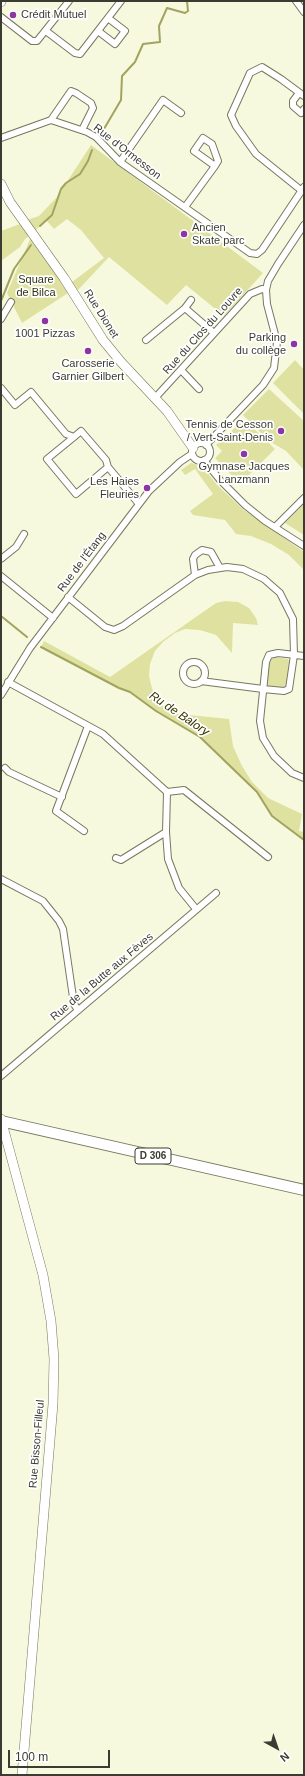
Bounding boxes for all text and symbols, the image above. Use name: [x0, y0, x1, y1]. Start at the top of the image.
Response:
place label: Crédit Mutuel: [21, 8, 86, 22]
marker: Crédit Mutuel: [8, 10, 18, 20]
street label: Rue d'Ormesson: [91, 121, 163, 183]
place label: Ancien Skate parc: [192, 221, 245, 247]
marker: Ancien Skate parc: [179, 229, 189, 239]
park label: Square de Bilca: [16, 273, 56, 299]
street label: Rue du Clos du Louvre: [160, 285, 246, 377]
street label: Rue Dionet: [81, 287, 121, 341]
marker: 1001 Pizzas: [40, 316, 50, 326]
place label: 1001 Pizzas: [15, 327, 75, 341]
place label: Parking du collège: [236, 331, 286, 357]
marker: Parking du collège: [289, 339, 299, 349]
marker: Carosserie Garnier Gilbert: [83, 346, 93, 356]
place label: Carosserie Garnier Gilbert: [52, 357, 124, 383]
place label: Tennis de Cesson / Vert-Saint-Denis: [186, 418, 273, 444]
marker: Tennis de Cesson / Vert-Saint-Denis: [276, 426, 286, 436]
marker: Gymnase Jacques Lanzmann: [239, 449, 249, 459]
place label: Gymnase Jacques Lanzmann: [198, 460, 290, 486]
place label: Les Haies Fleuries: [90, 475, 139, 501]
marker: Les Haies Fleuries: [142, 483, 152, 493]
street label: Rue de l'Étang: [55, 529, 109, 595]
water label: Ru de Balory: [146, 689, 212, 739]
street label: Rue de la Butte aux Fèves: [48, 930, 156, 1024]
road number: D 306: [135, 1148, 171, 1164]
street label: Rue Bisson-Filleul: [27, 1399, 47, 1489]
north arrow: [257, 1728, 297, 1768]
scale bar: [10, 1742, 112, 1768]
text: 100 m: [15, 1750, 48, 1764]
text: N: [278, 1750, 292, 1764]

